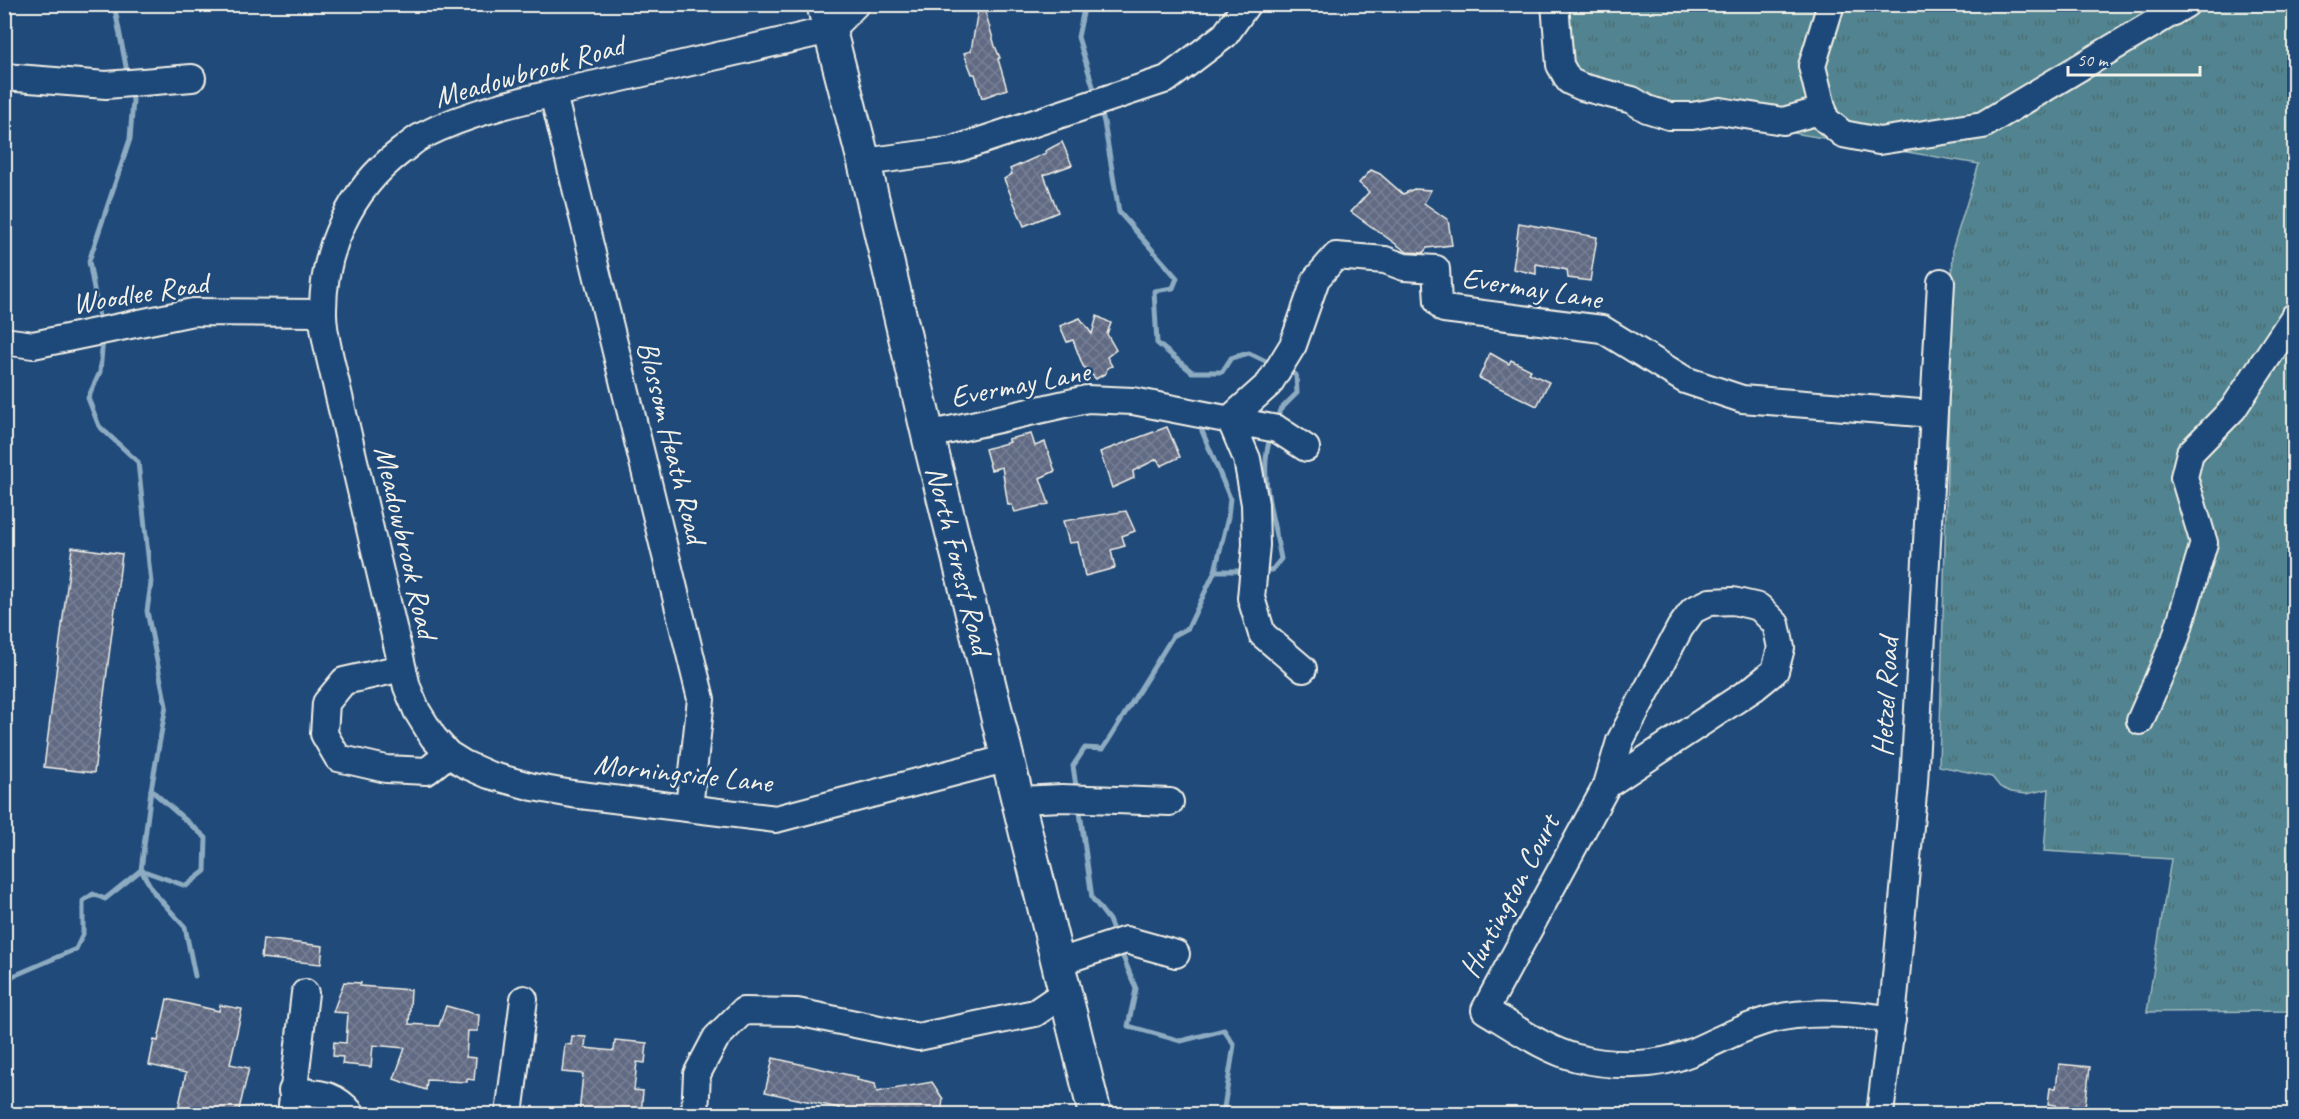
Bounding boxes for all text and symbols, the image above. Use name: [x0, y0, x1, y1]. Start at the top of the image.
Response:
street label: Meadowbrook Road: [430, 25, 632, 116]
scale bar: [2068, 39, 2200, 77]
text: 50 m: [2077, 49, 2110, 71]
street label: Evermay Lane: [1460, 258, 1607, 318]
street label: Woodlee Road: [69, 263, 215, 322]
street label: Blossom Heath Road: [629, 337, 716, 551]
street label: Evermay Lane: [947, 351, 1095, 416]
street label: Meadowbrook Road: [365, 442, 447, 646]
street label: North Forest Road: [917, 462, 1002, 662]
street label: Hetzel Road: [1863, 632, 1907, 758]
street label: Morningside Lane: [592, 745, 776, 801]
street label: Huntington Court: [1450, 805, 1569, 984]

